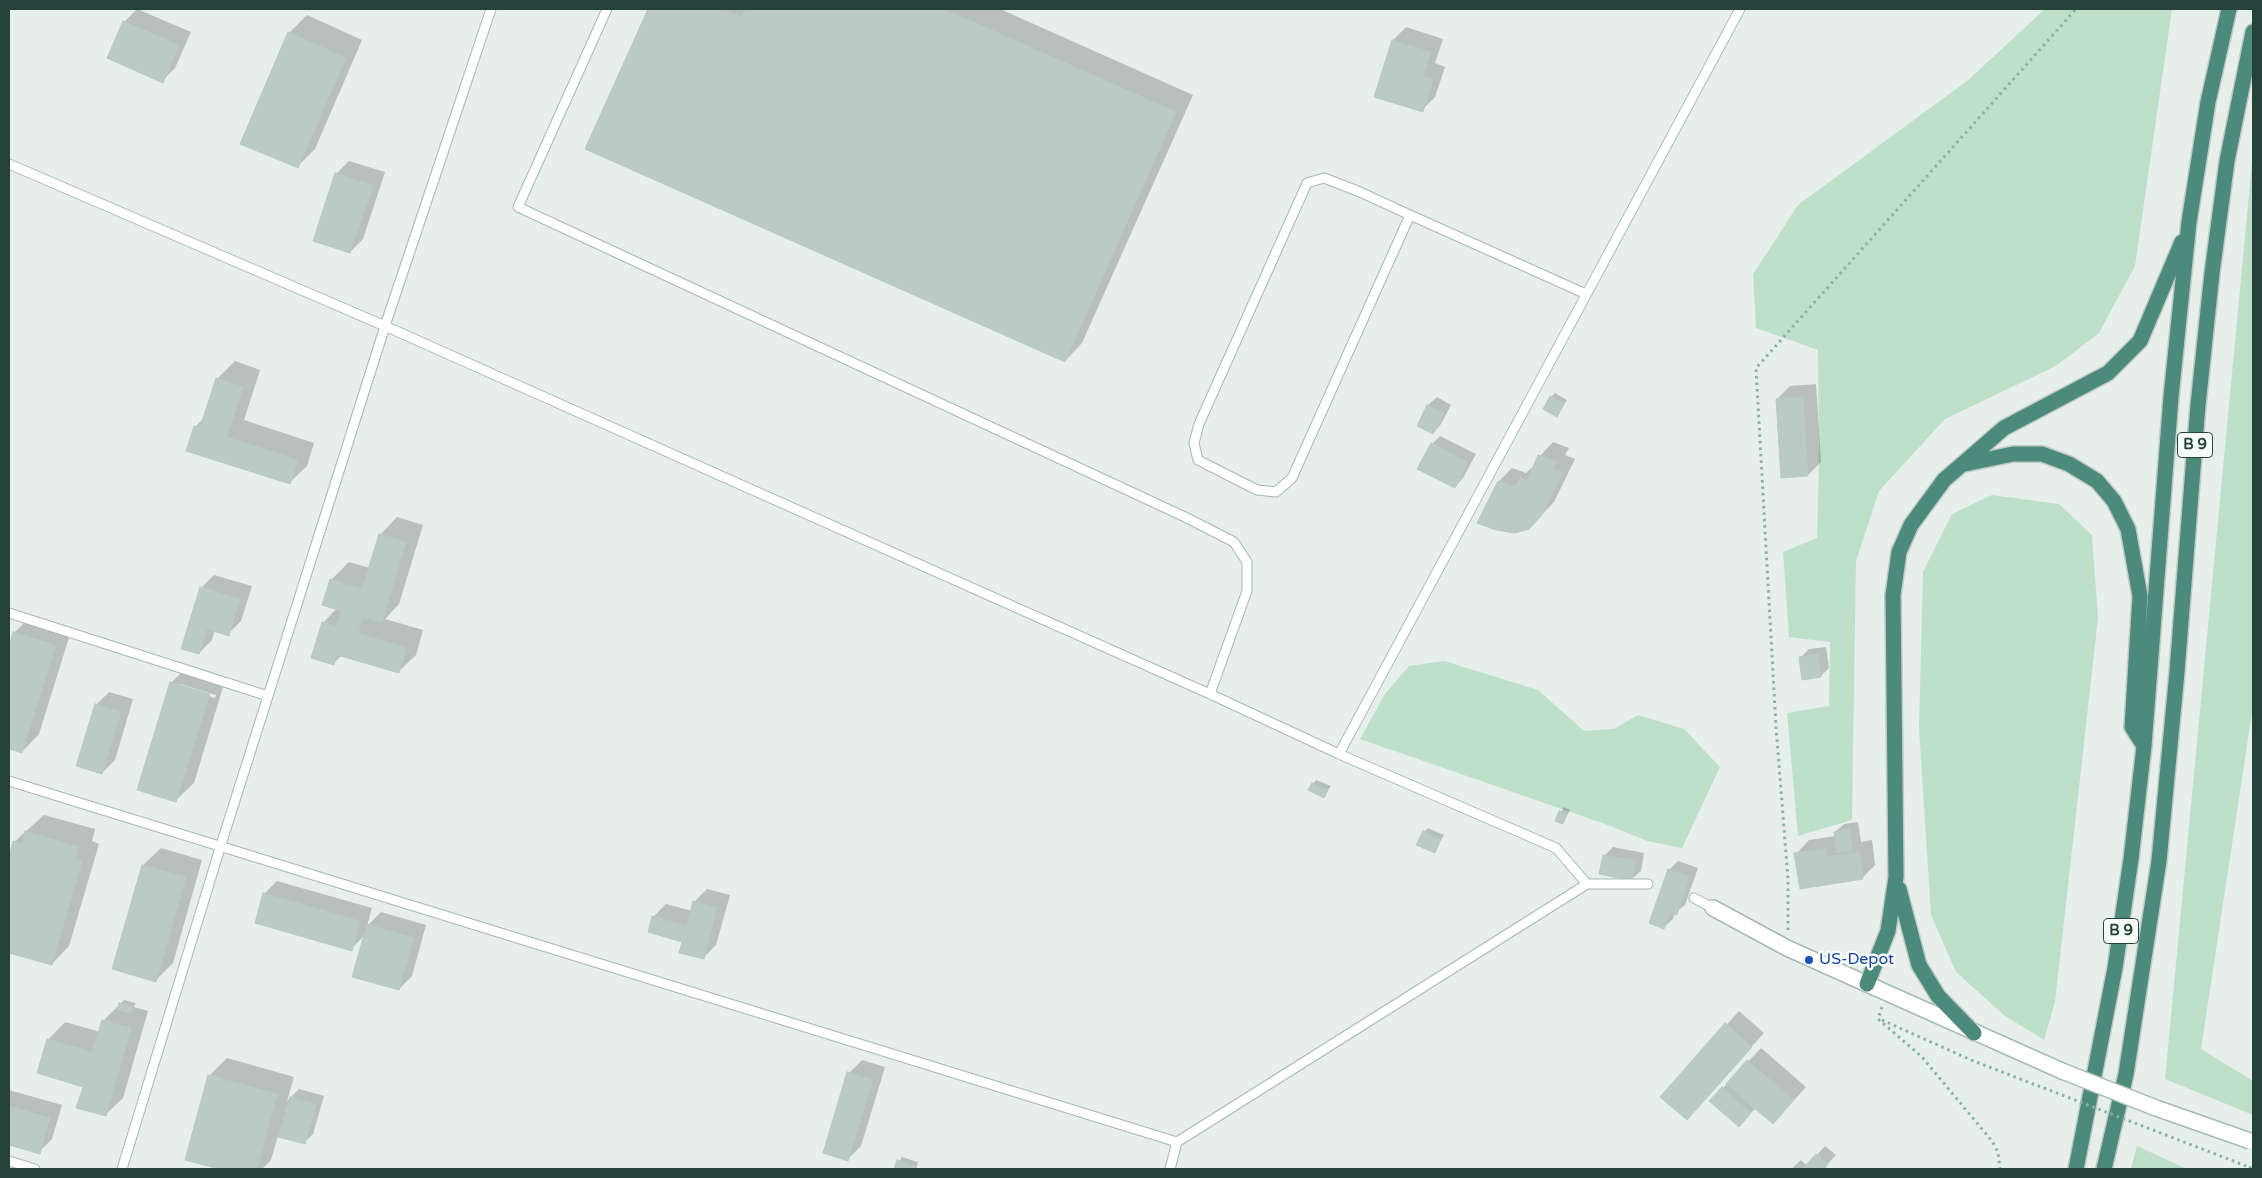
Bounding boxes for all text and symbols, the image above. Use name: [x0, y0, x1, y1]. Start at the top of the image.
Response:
road number: B 9: [2178, 432, 2212, 458]
road number: B 9: [2104, 918, 2138, 944]
place label: US-Depot: [1819, 950, 1894, 970]
marker: US-Depot: [1803, 954, 1815, 966]

